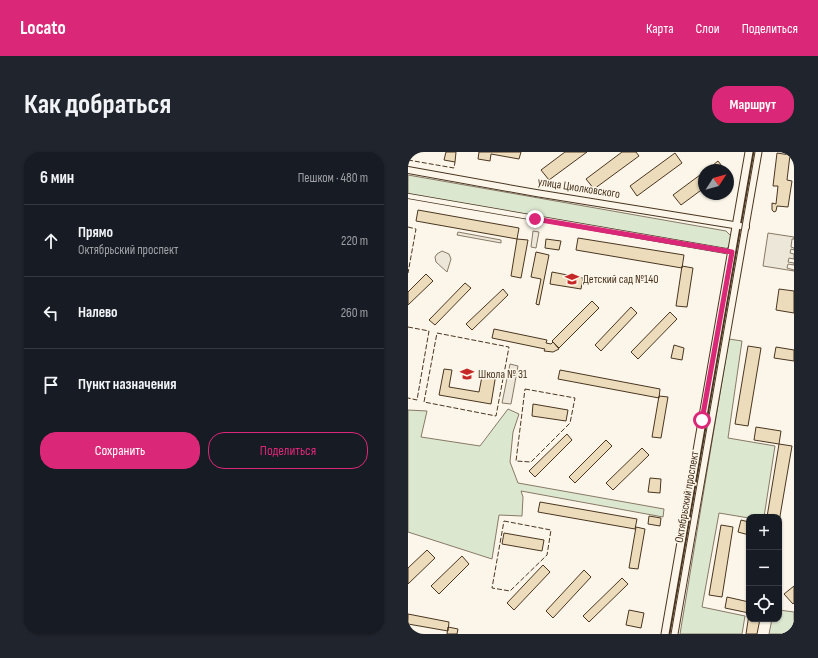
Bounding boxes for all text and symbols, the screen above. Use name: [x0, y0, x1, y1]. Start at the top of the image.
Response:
text: Locato: [20, 17, 66, 40]
text: Карта: [646, 20, 674, 37]
text: Слои: [696, 20, 720, 37]
text: Поделиться: [742, 20, 798, 37]
button: Маршрут: [712, 86, 794, 123]
text: Как добраться: [24, 88, 171, 121]
north arrow: [698, 164, 734, 200]
text: 6 мин: [40, 168, 74, 188]
text: Пешком · 480 m: [298, 170, 368, 186]
street label: улица Циолковского: [537, 174, 621, 202]
route end: [526, 210, 544, 228]
text: Прямо: [78, 223, 113, 242]
icon: ahead: [40, 230, 62, 252]
text: 220 m: [341, 233, 368, 249]
text: Октябрьский проспект: [78, 242, 178, 258]
school or university icon: Детский сад №140: [564, 271, 580, 287]
place label: Детский сад №140: [583, 272, 659, 287]
icon: left: [40, 302, 62, 324]
text: Налево: [78, 303, 118, 322]
text: 260 m: [341, 305, 368, 321]
school or university icon: Школа № 31: [459, 366, 475, 382]
place label: Школа № 31: [478, 367, 528, 382]
icon: arrive: [40, 374, 62, 396]
text: Пункт назначения: [78, 375, 176, 394]
route start: [693, 411, 711, 429]
button: Сохранить: [40, 432, 200, 469]
button: Поделиться: [208, 432, 368, 469]
street label: Октябрьский проспект: [672, 450, 702, 544]
map controls: [746, 514, 782, 622]
button: +: [746, 514, 782, 550]
button: −: [746, 550, 782, 586]
button: locate: [746, 586, 782, 622]

